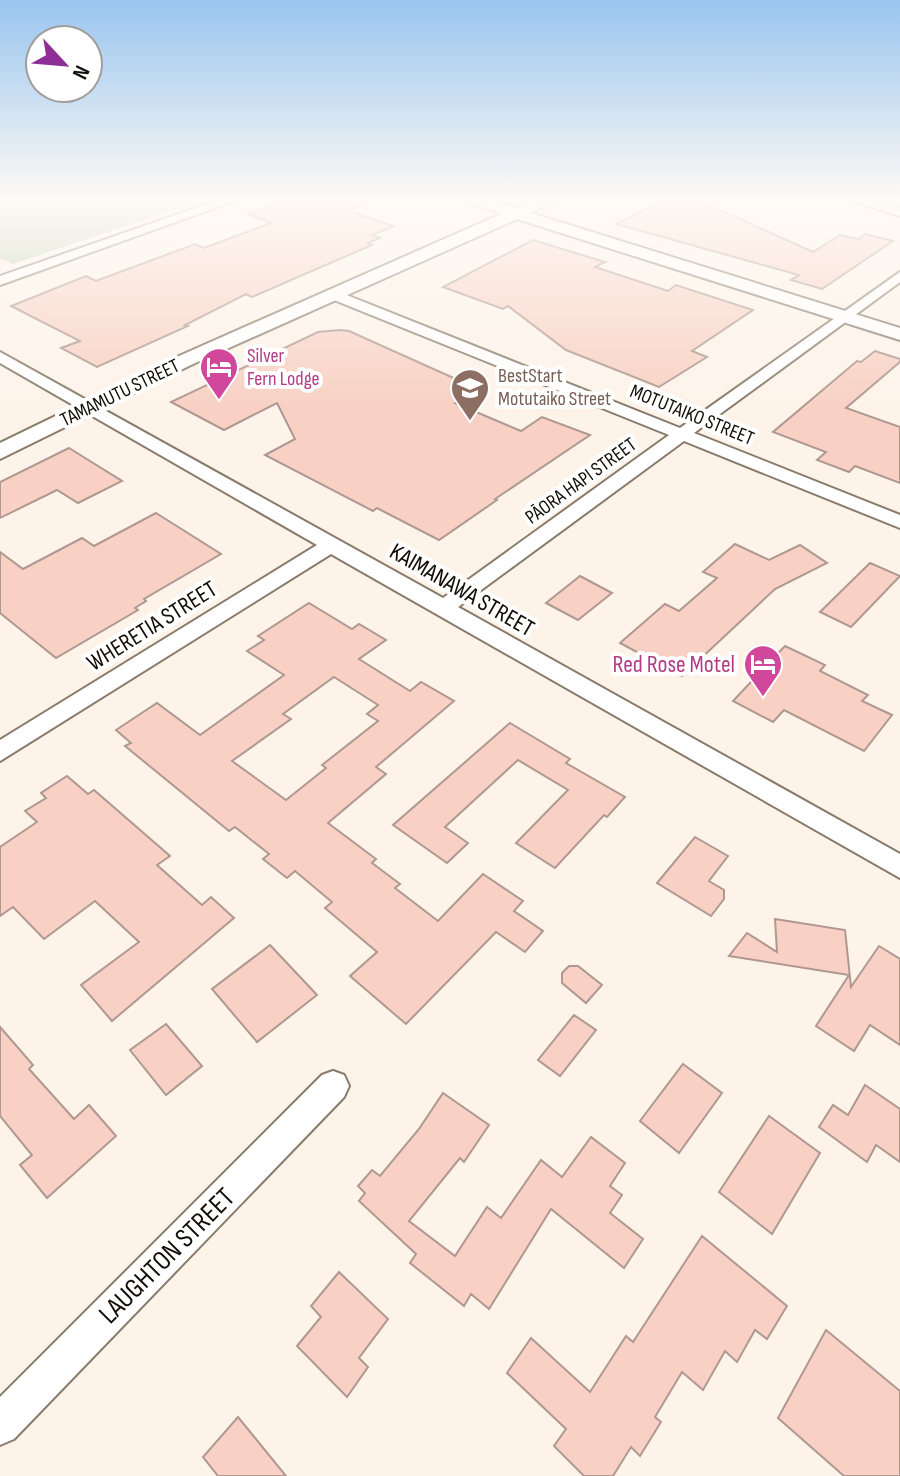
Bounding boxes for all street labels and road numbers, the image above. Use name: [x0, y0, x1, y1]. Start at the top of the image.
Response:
street label: TAMAMUTU STREET: [56, 354, 184, 432]
street label: MOTUTAIKO STREET: [627, 379, 757, 451]
street label: PĀORA HAPI STREET: [521, 433, 641, 529]
street label: KAIMANAWA STREET: [385, 537, 540, 643]
street label: WHERETIA STREET: [82, 574, 223, 677]
street label: LAUGHTON STREET: [92, 1181, 242, 1331]

